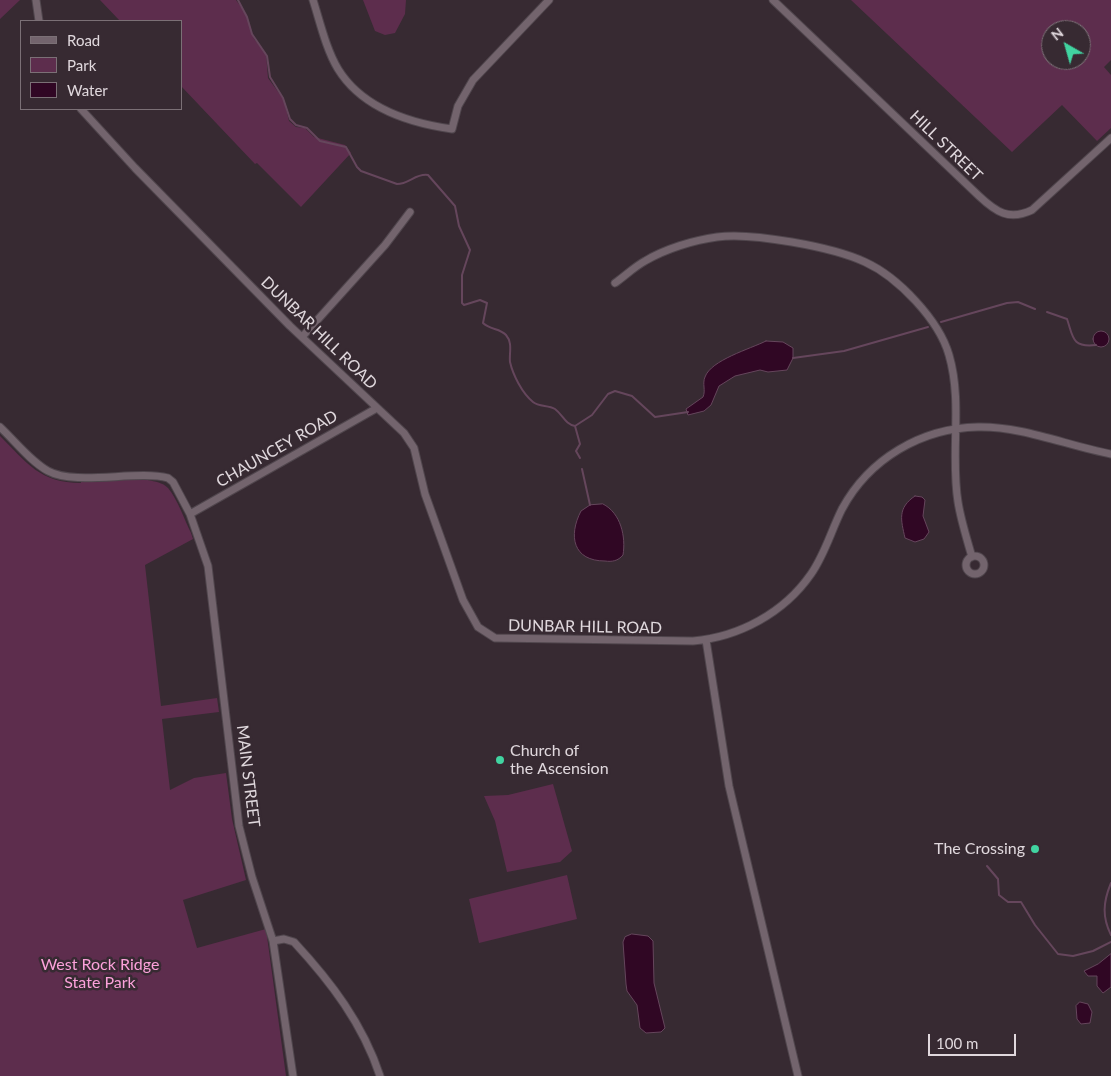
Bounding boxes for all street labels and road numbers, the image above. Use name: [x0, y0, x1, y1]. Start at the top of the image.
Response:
street label: HILL STREET: [906, 107, 986, 185]
street label: DUNBAR HILL ROAD: [257, 273, 381, 393]
street label: CHAUNCEY ROAD: [213, 406, 341, 492]
street label: DUNBAR HILL ROAD: [508, 616, 662, 638]
street label: MAIN STREET: [232, 724, 264, 828]

